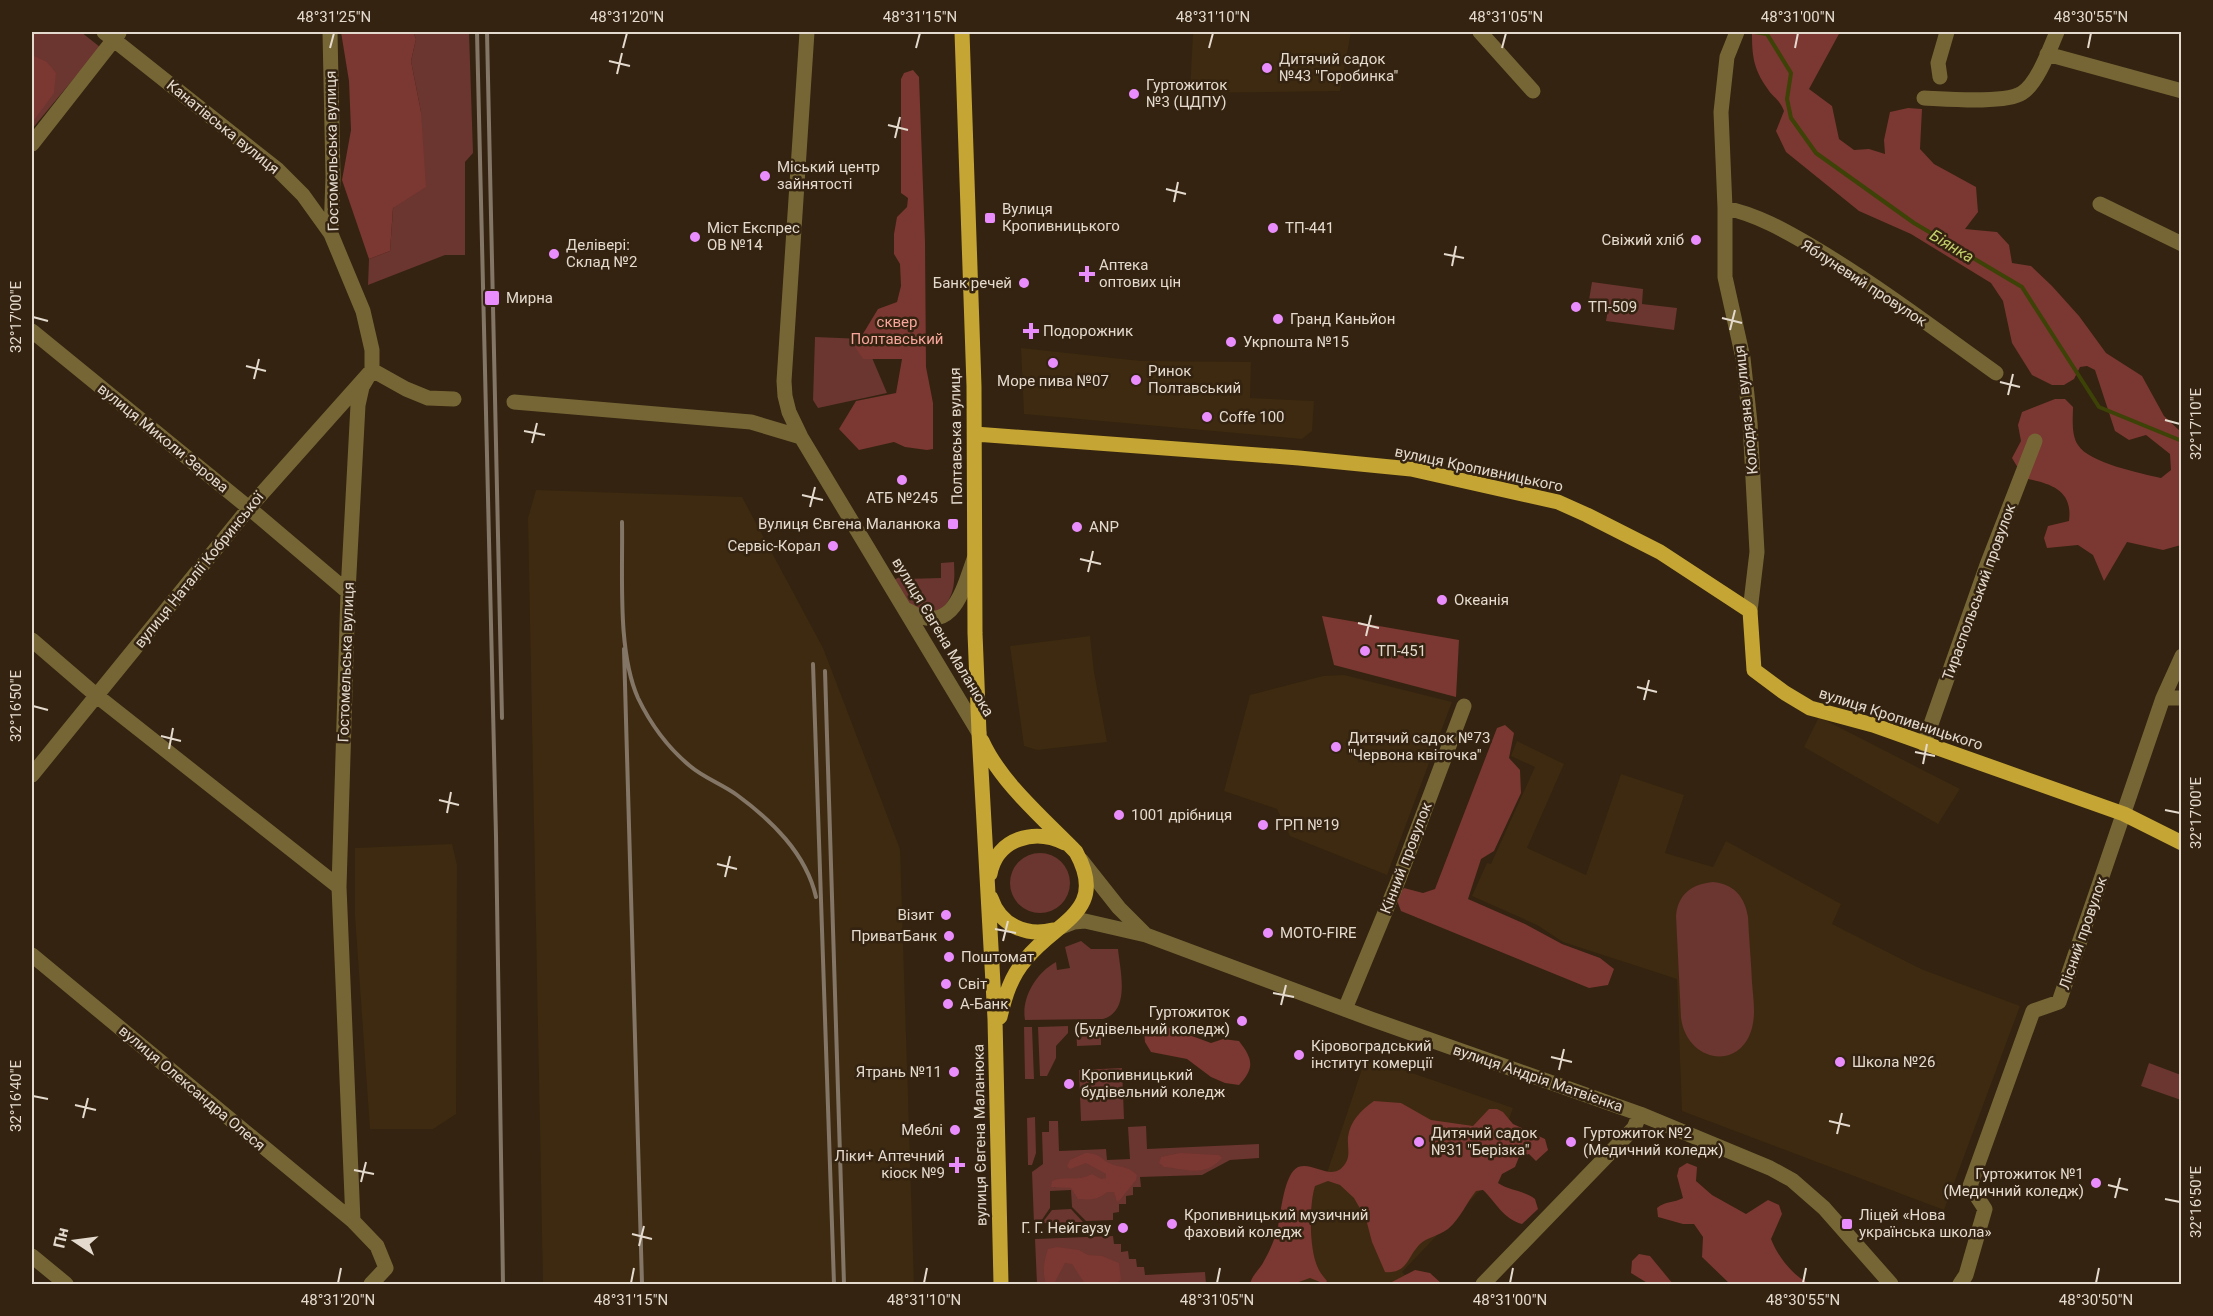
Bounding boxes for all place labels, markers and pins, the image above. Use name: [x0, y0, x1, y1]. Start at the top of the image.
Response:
place label: Дитячий садок №43 "Горобинка": [1279, 50, 1399, 85]
marker: Дитячий садок №43 "Горобинка": [1260, 61, 1274, 75]
place label: Гуртожиток №3 (ЦДПУ): [1146, 76, 1227, 111]
marker: Гуртожиток №3 (ЦДПУ): [1127, 87, 1141, 101]
place label: Міський центр зайнятості: [777, 158, 880, 193]
marker: Міський центр зайнятості: [758, 169, 772, 183]
place label: Вулиця Кропивницького: [1002, 200, 1120, 235]
marker: Вулиця Кропивницького: [983, 211, 997, 225]
place label: Міст Експрес ОВ №14: [707, 219, 800, 254]
place label: ТП-441: [1285, 219, 1334, 237]
marker: ТП-441: [1266, 221, 1280, 235]
marker: Міст Експрес ОВ №14: [688, 230, 702, 244]
place label: Свіжий хліб: [1601, 231, 1684, 249]
marker: Свіжий хліб: [1689, 233, 1703, 247]
place label: Делівері: Склад №2: [566, 236, 637, 271]
marker: Делівері: Склад №2: [547, 247, 561, 261]
place label: Аптека оптових цін: [1099, 256, 1181, 291]
marker: Аптека оптових цін: [1080, 267, 1094, 281]
place label: Банк речей: [933, 274, 1012, 292]
marker: Банк речей: [1017, 276, 1031, 290]
marker: Мирна: [483, 289, 501, 307]
place label: Мирна: [506, 289, 553, 307]
place label: ТП-509: [1588, 298, 1637, 316]
marker: ТП-509: [1569, 300, 1583, 314]
place label: Гранд Каньйон: [1290, 310, 1395, 328]
marker: Гранд Каньйон: [1271, 312, 1285, 326]
place label: Подорожник: [1043, 322, 1133, 340]
marker: Подорожник: [1024, 324, 1038, 338]
place label: Укрпошта №15: [1243, 333, 1349, 351]
marker: Укрпошта №15: [1224, 335, 1238, 349]
marker: Море пива №07: [1046, 356, 1060, 370]
place label: Ринок Полтавський: [1148, 362, 1241, 397]
place label: Море пива №07: [997, 372, 1109, 390]
marker: Ринок Полтавський: [1129, 373, 1143, 387]
place label: Coffe 100: [1219, 408, 1285, 426]
marker: Coffe 100: [1200, 410, 1214, 424]
marker: АТБ №245: [895, 473, 909, 487]
place label: АТБ №245: [866, 489, 938, 507]
place label: Вулиця Євгена Маланюка: [758, 515, 941, 533]
marker: Вулиця Євгена Маланюка: [946, 517, 960, 531]
place label: ANP: [1089, 518, 1119, 536]
marker: ANP: [1070, 520, 1084, 534]
place label: Сервіс-Корал: [727, 537, 821, 555]
marker: Сервіс-Корал: [826, 539, 840, 553]
place label: Океанія: [1454, 591, 1509, 609]
marker: Океанія: [1435, 593, 1449, 607]
place label: ТП-451: [1377, 642, 1426, 660]
marker: ТП-451: [1358, 644, 1372, 658]
place label: Дитячий садок №73 "Червона квіточка": [1348, 729, 1490, 764]
marker: Дитячий садок №73 "Червона квіточка": [1329, 740, 1343, 754]
place label: 1001 дрібниця: [1131, 806, 1232, 824]
marker: 1001 дрібниця: [1112, 808, 1126, 822]
place label: ГРП №19: [1275, 816, 1340, 834]
marker: ГРП №19: [1256, 818, 1270, 832]
place label: Візит: [898, 906, 934, 924]
marker: Візит: [939, 908, 953, 922]
place label: МОТО-FIRE: [1280, 924, 1357, 942]
marker: МОТО-FIRE: [1261, 926, 1275, 940]
place label: ПриватБанк: [851, 927, 937, 945]
marker: ПриватБанк: [942, 929, 956, 943]
place label: Поштомат: [961, 948, 1034, 966]
marker: Поштомат: [942, 950, 956, 964]
place label: Світ: [958, 975, 987, 993]
marker: Світ: [939, 977, 953, 991]
place label: А-Банк: [960, 995, 1008, 1013]
marker: А-Банк: [941, 997, 955, 1011]
place label: Гуртожиток (Будівельний коледж): [1074, 1003, 1230, 1038]
marker: Гуртожиток (Будівельний коледж): [1235, 1014, 1249, 1028]
place label: Кіровоградський інститут комерції: [1311, 1037, 1434, 1072]
marker: Кіровоградський інститут комерції: [1292, 1048, 1306, 1062]
place label: Школа №26: [1852, 1053, 1935, 1071]
marker: Школа №26: [1833, 1055, 1847, 1069]
place label: Ятрань №11: [856, 1063, 942, 1081]
marker: Ятрань №11: [947, 1065, 961, 1079]
place label: Кропивницький будівельний коледж: [1081, 1066, 1226, 1101]
marker: Кропивницький будівельний коледж: [1062, 1077, 1076, 1091]
place label: Меблі: [901, 1121, 943, 1139]
marker: Меблі: [948, 1123, 962, 1137]
place label: Дитячий садок №31 "Берізка": [1431, 1124, 1537, 1159]
place label: Гуртожиток №2 (Медичний коледж): [1583, 1124, 1724, 1159]
marker: Дитячий садок №31 "Берізка": [1412, 1135, 1426, 1149]
marker: Гуртожиток №2 (Медичний коледж): [1564, 1135, 1578, 1149]
place label: Ліки+ Аптечний кіоск №9: [835, 1147, 945, 1182]
marker: Ліки+ Аптечний кіоск №9: [950, 1158, 964, 1172]
place label: Гуртожиток №1 (Медичний коледж): [1943, 1165, 2084, 1200]
marker: Гуртожиток №1 (Медичний коледж): [2089, 1176, 2103, 1190]
place label: Кропивницький музичний фаховий коледж: [1184, 1206, 1368, 1241]
place label: Ліцей «Нова українська школа»: [1859, 1206, 1992, 1241]
marker: Кропивницький музичний фаховий коледж: [1165, 1217, 1179, 1231]
marker: Ліцей «Нова українська школа»: [1840, 1217, 1854, 1231]
place label: Г. Г. Нейгаузу: [1021, 1219, 1111, 1237]
marker: Г. Г. Нейгаузу: [1116, 1221, 1130, 1235]

